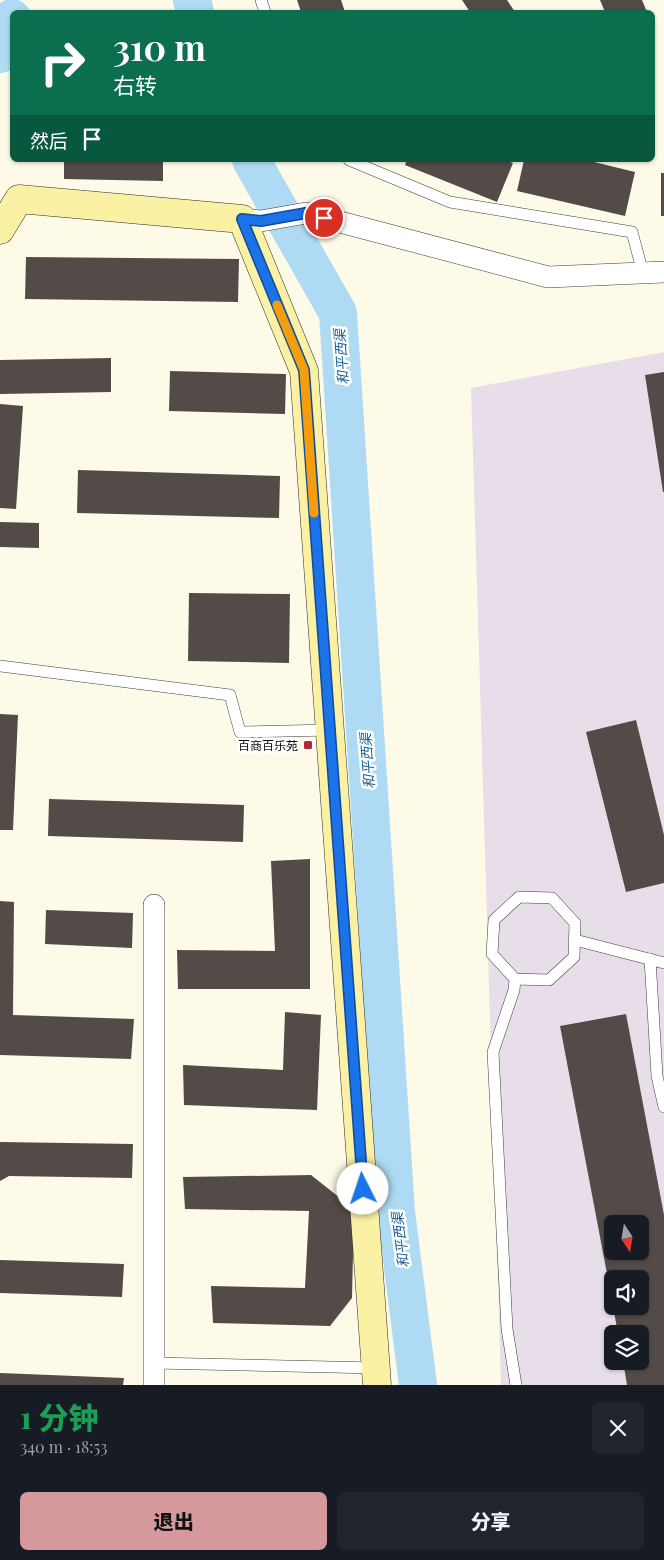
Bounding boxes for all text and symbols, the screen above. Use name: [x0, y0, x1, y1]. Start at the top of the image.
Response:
text: 310 m: [113, 23, 206, 70]
icon: right: [30, 30, 95, 95]
text: 右转: [113, 70, 157, 100]
icon: arrive: [78, 125, 106, 153]
text: 然后: [30, 127, 68, 153]
pin: [303, 197, 345, 239]
icon: arrive: [310, 204, 338, 232]
water label: 和平西渠: [329, 326, 352, 386]
water label: 和平西渠: [355, 730, 378, 790]
place label: 百商百乐苑: [238, 737, 298, 753]
marker: 百商百乐苑: [302, 739, 314, 751]
position arrow: [336, 1162, 388, 1214]
water label: 和平西渠: [387, 1209, 413, 1269]
north arrow: [604, 1215, 649, 1260]
map controls: [604, 1215, 649, 1370]
button: sound: [604, 1270, 649, 1315]
button: layers: [604, 1325, 649, 1370]
text: 1 分钟: [20, 1397, 98, 1437]
button: close: [592, 1402, 644, 1454]
text: 340 m · 18:53: [20, 1436, 107, 1457]
button: 退出: [20, 1492, 327, 1550]
button: 分享: [337, 1492, 644, 1550]

